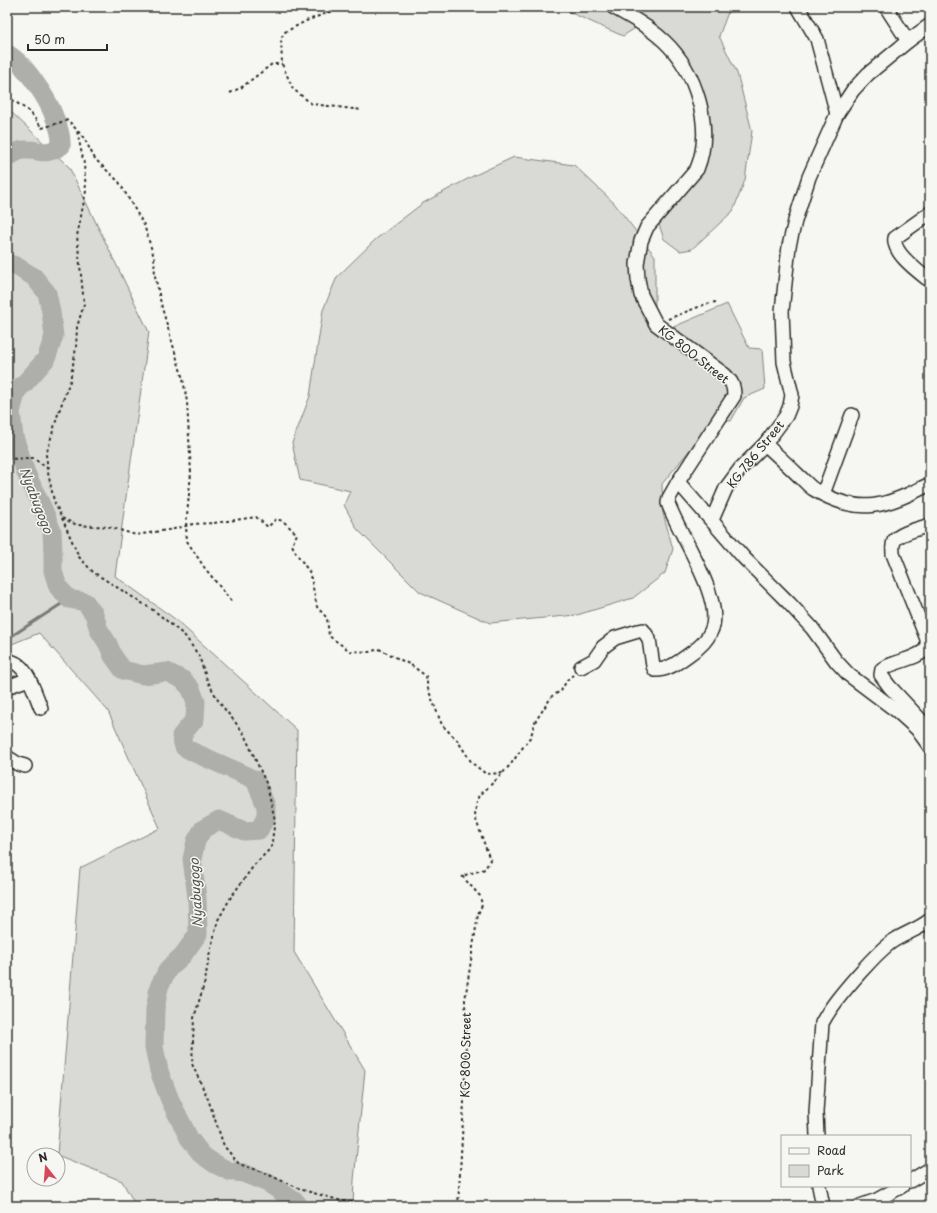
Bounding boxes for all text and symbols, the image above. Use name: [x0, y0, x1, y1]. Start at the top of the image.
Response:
scale bar: [28, 26, 107, 52]
text: 50 m: [34, 30, 65, 48]
street label: KG 800 Street: [655, 321, 733, 387]
street label: KG 786 Street: [722, 416, 788, 492]
water label: Nyabugogo: [16, 464, 59, 536]
water label: Nyabugogo: [184, 857, 206, 928]
street label: KG 800 Street: [455, 1012, 475, 1098]
legend: [781, 1135, 911, 1187]
text: Road: [817, 1141, 846, 1159]
north arrow: [26, 1147, 66, 1187]
text: N: [36, 1147, 50, 1166]
text: Park: [817, 1161, 844, 1179]

